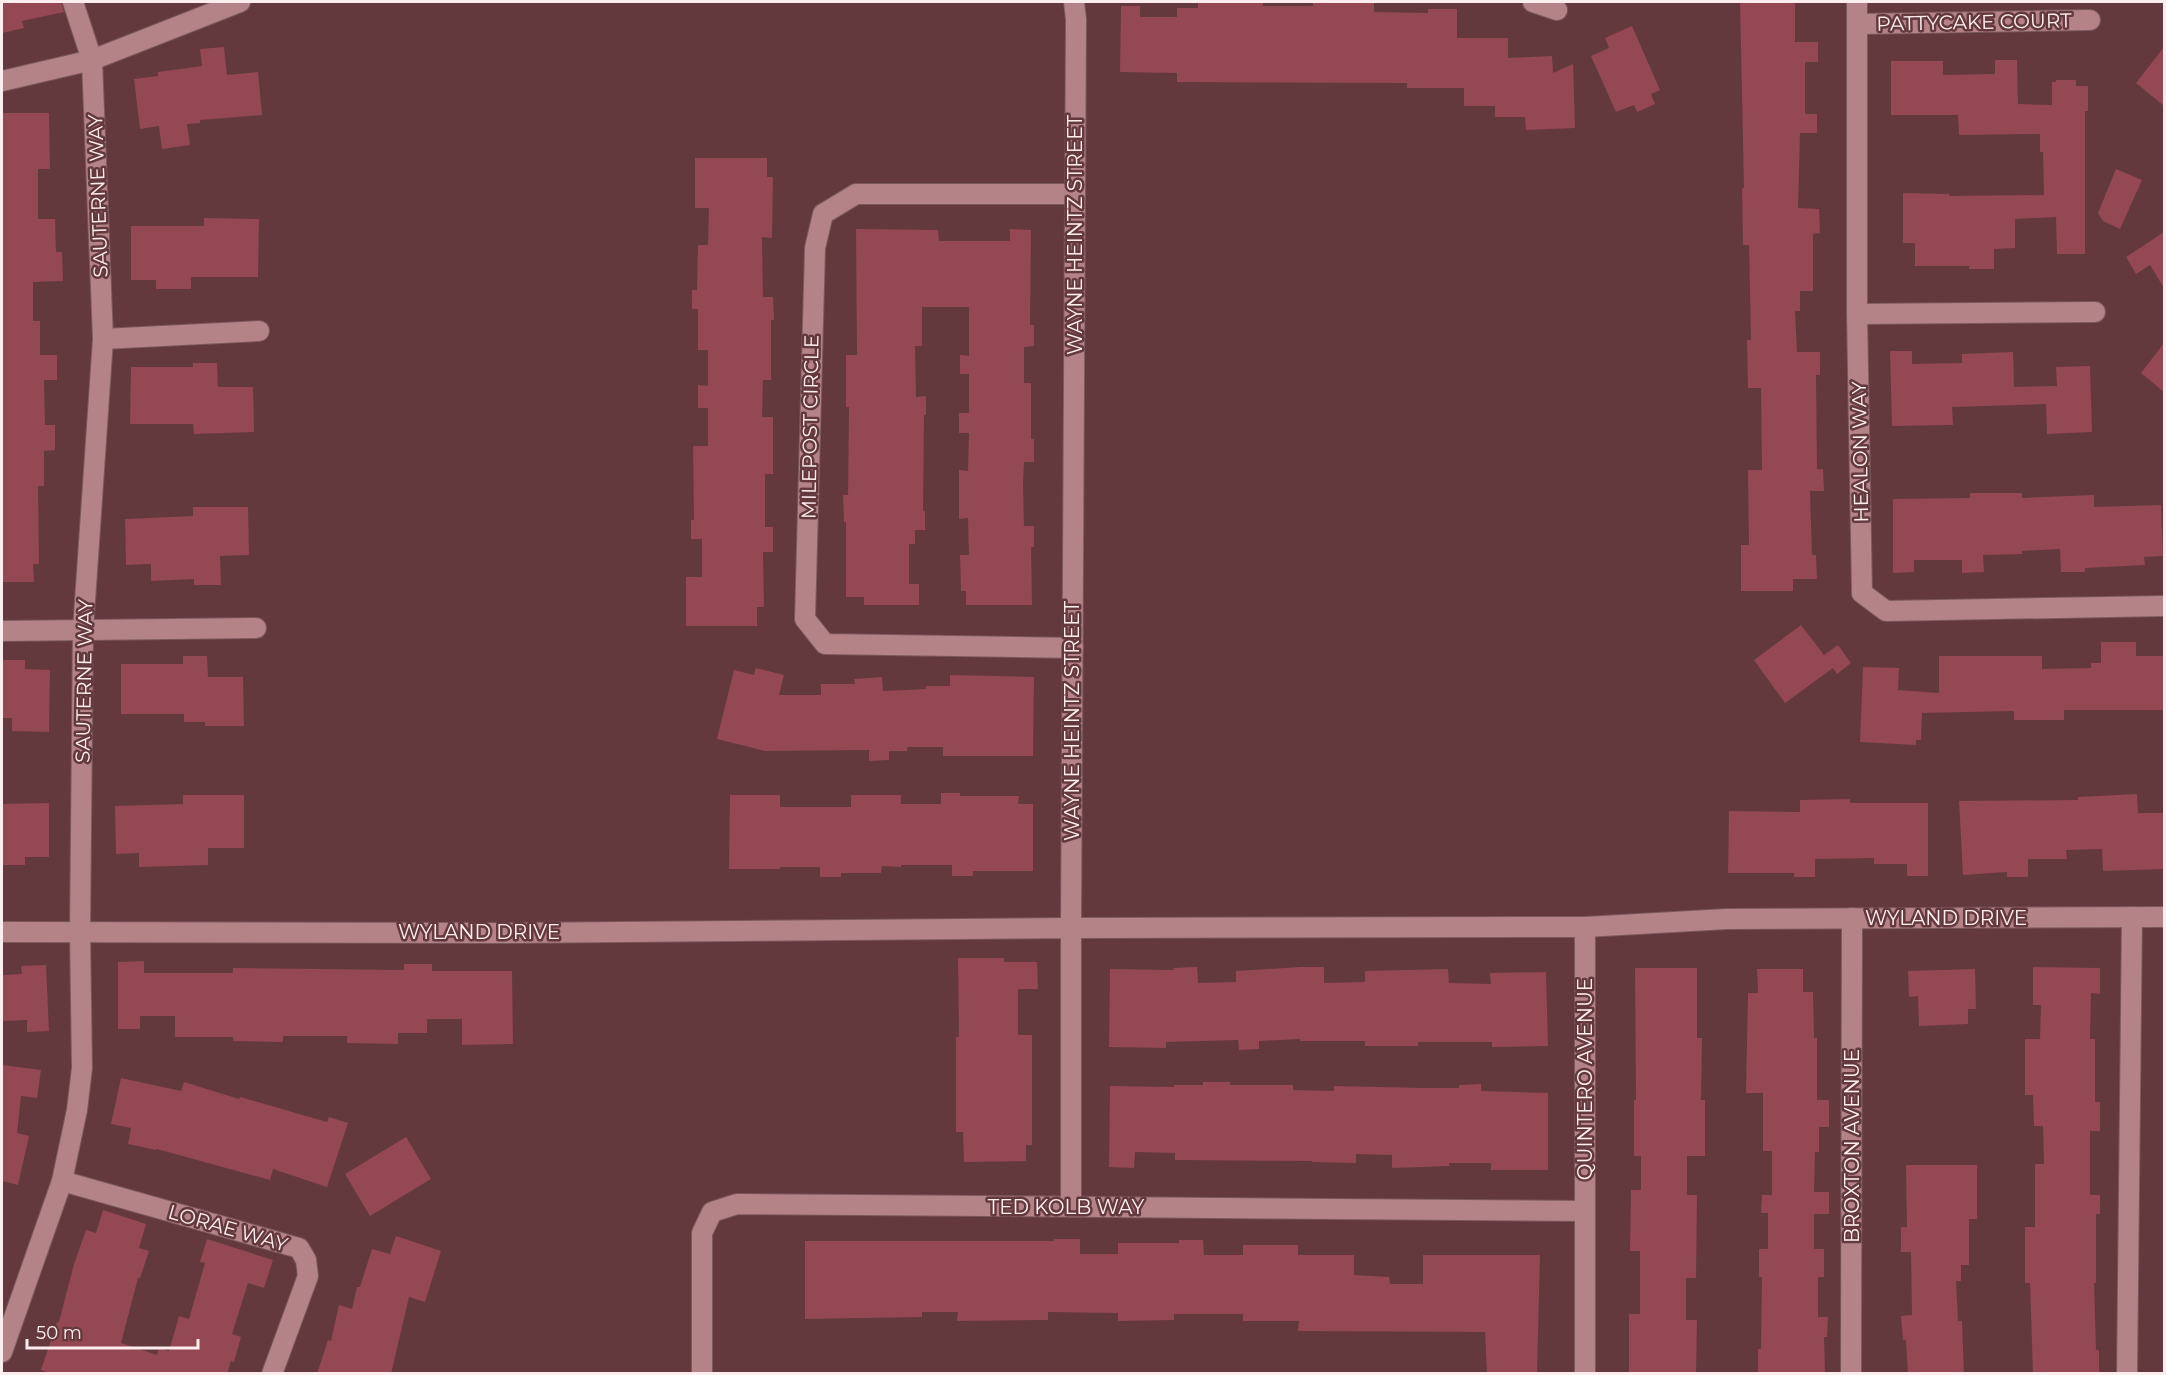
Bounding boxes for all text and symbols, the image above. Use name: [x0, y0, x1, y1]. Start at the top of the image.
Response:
street label: PATTYCAKE COURT: [1876, 8, 2072, 36]
street label: SAUTERNE WAY: [83, 113, 113, 278]
street label: WAYNE HEINTZ STREET: [1063, 114, 1087, 355]
street label: MILEPOST CIRCLE: [796, 335, 824, 519]
street label: HEALON WAY: [1847, 381, 1873, 523]
street label: SAUTERNE WAY: [71, 599, 97, 763]
street label: WAYNE HEINTZ STREET: [1060, 600, 1084, 841]
street label: WYLAND DRIVE: [1865, 906, 2027, 930]
street label: WYLAND DRIVE: [398, 920, 560, 944]
street label: QUINTERO AVENUE: [1573, 978, 1597, 1180]
street label: BROXTON AVENUE: [1840, 1049, 1864, 1243]
street label: TED KOLB WAY: [988, 1195, 1145, 1219]
street label: LORAE WAY: [165, 1199, 291, 1257]
scale bar: [27, 1312, 198, 1350]
text: 50 m: [36, 1322, 82, 1344]

